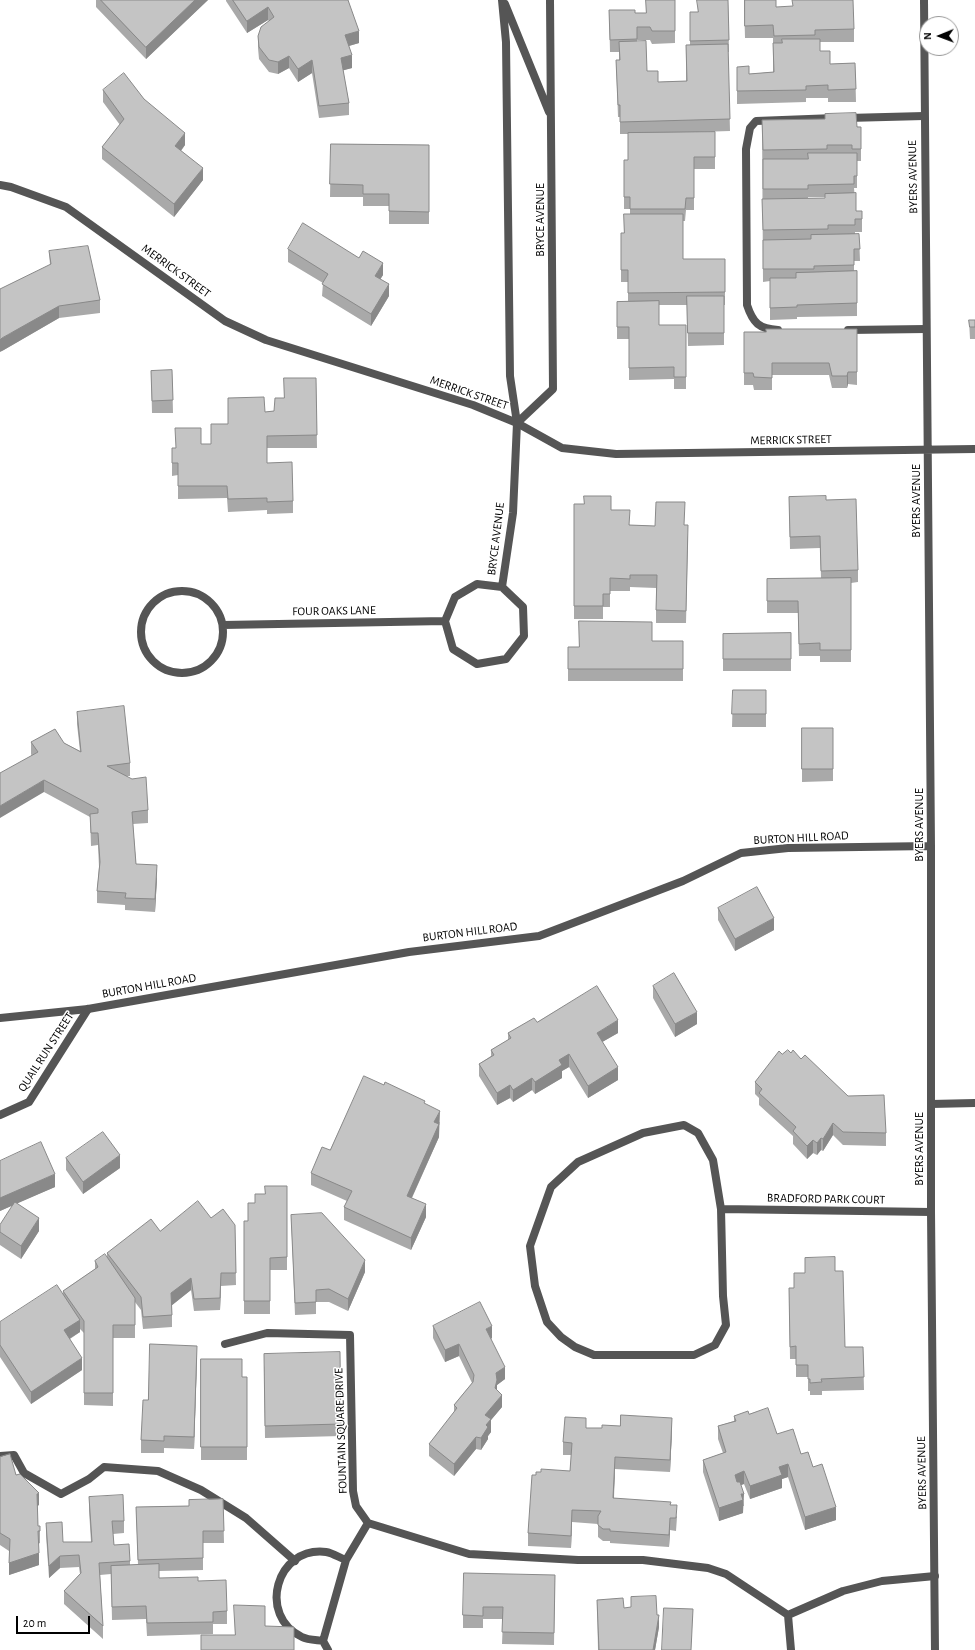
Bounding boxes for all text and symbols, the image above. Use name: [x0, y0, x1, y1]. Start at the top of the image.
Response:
north arrow: [919, 16, 959, 56]
text: N: [922, 32, 933, 40]
street label: BYERS AVENUE: [905, 140, 921, 214]
street label: BRYCE AVENUE: [533, 183, 547, 257]
street label: MERRICK STREET: [139, 241, 213, 301]
street label: MERRICK STREET: [428, 373, 510, 413]
street label: MERRICK STREET: [750, 432, 832, 448]
street label: BYERS AVENUE: [909, 464, 923, 538]
street label: BRYCE AVENUE: [484, 502, 508, 576]
street label: FOUR OAKS LANE: [292, 603, 376, 619]
street label: BYERS AVENUE: [912, 788, 926, 862]
street label: BURTON HILL ROAD: [753, 828, 849, 848]
street label: BURTON HILL ROAD: [422, 919, 518, 945]
street label: BURTON HILL ROAD: [101, 971, 197, 1001]
street label: QUAIL RUN STREET: [15, 1010, 77, 1094]
street label: BYERS AVENUE: [912, 1112, 926, 1186]
street label: BRADFORD PARK COURT: [767, 1191, 885, 1207]
street label: FOUNTAIN SQUARE DRIVE: [332, 1368, 350, 1494]
street label: BYERS AVENUE: [914, 1436, 930, 1510]
scale bar: [18, 1608, 92, 1634]
text: 20 m: [23, 1617, 46, 1629]

